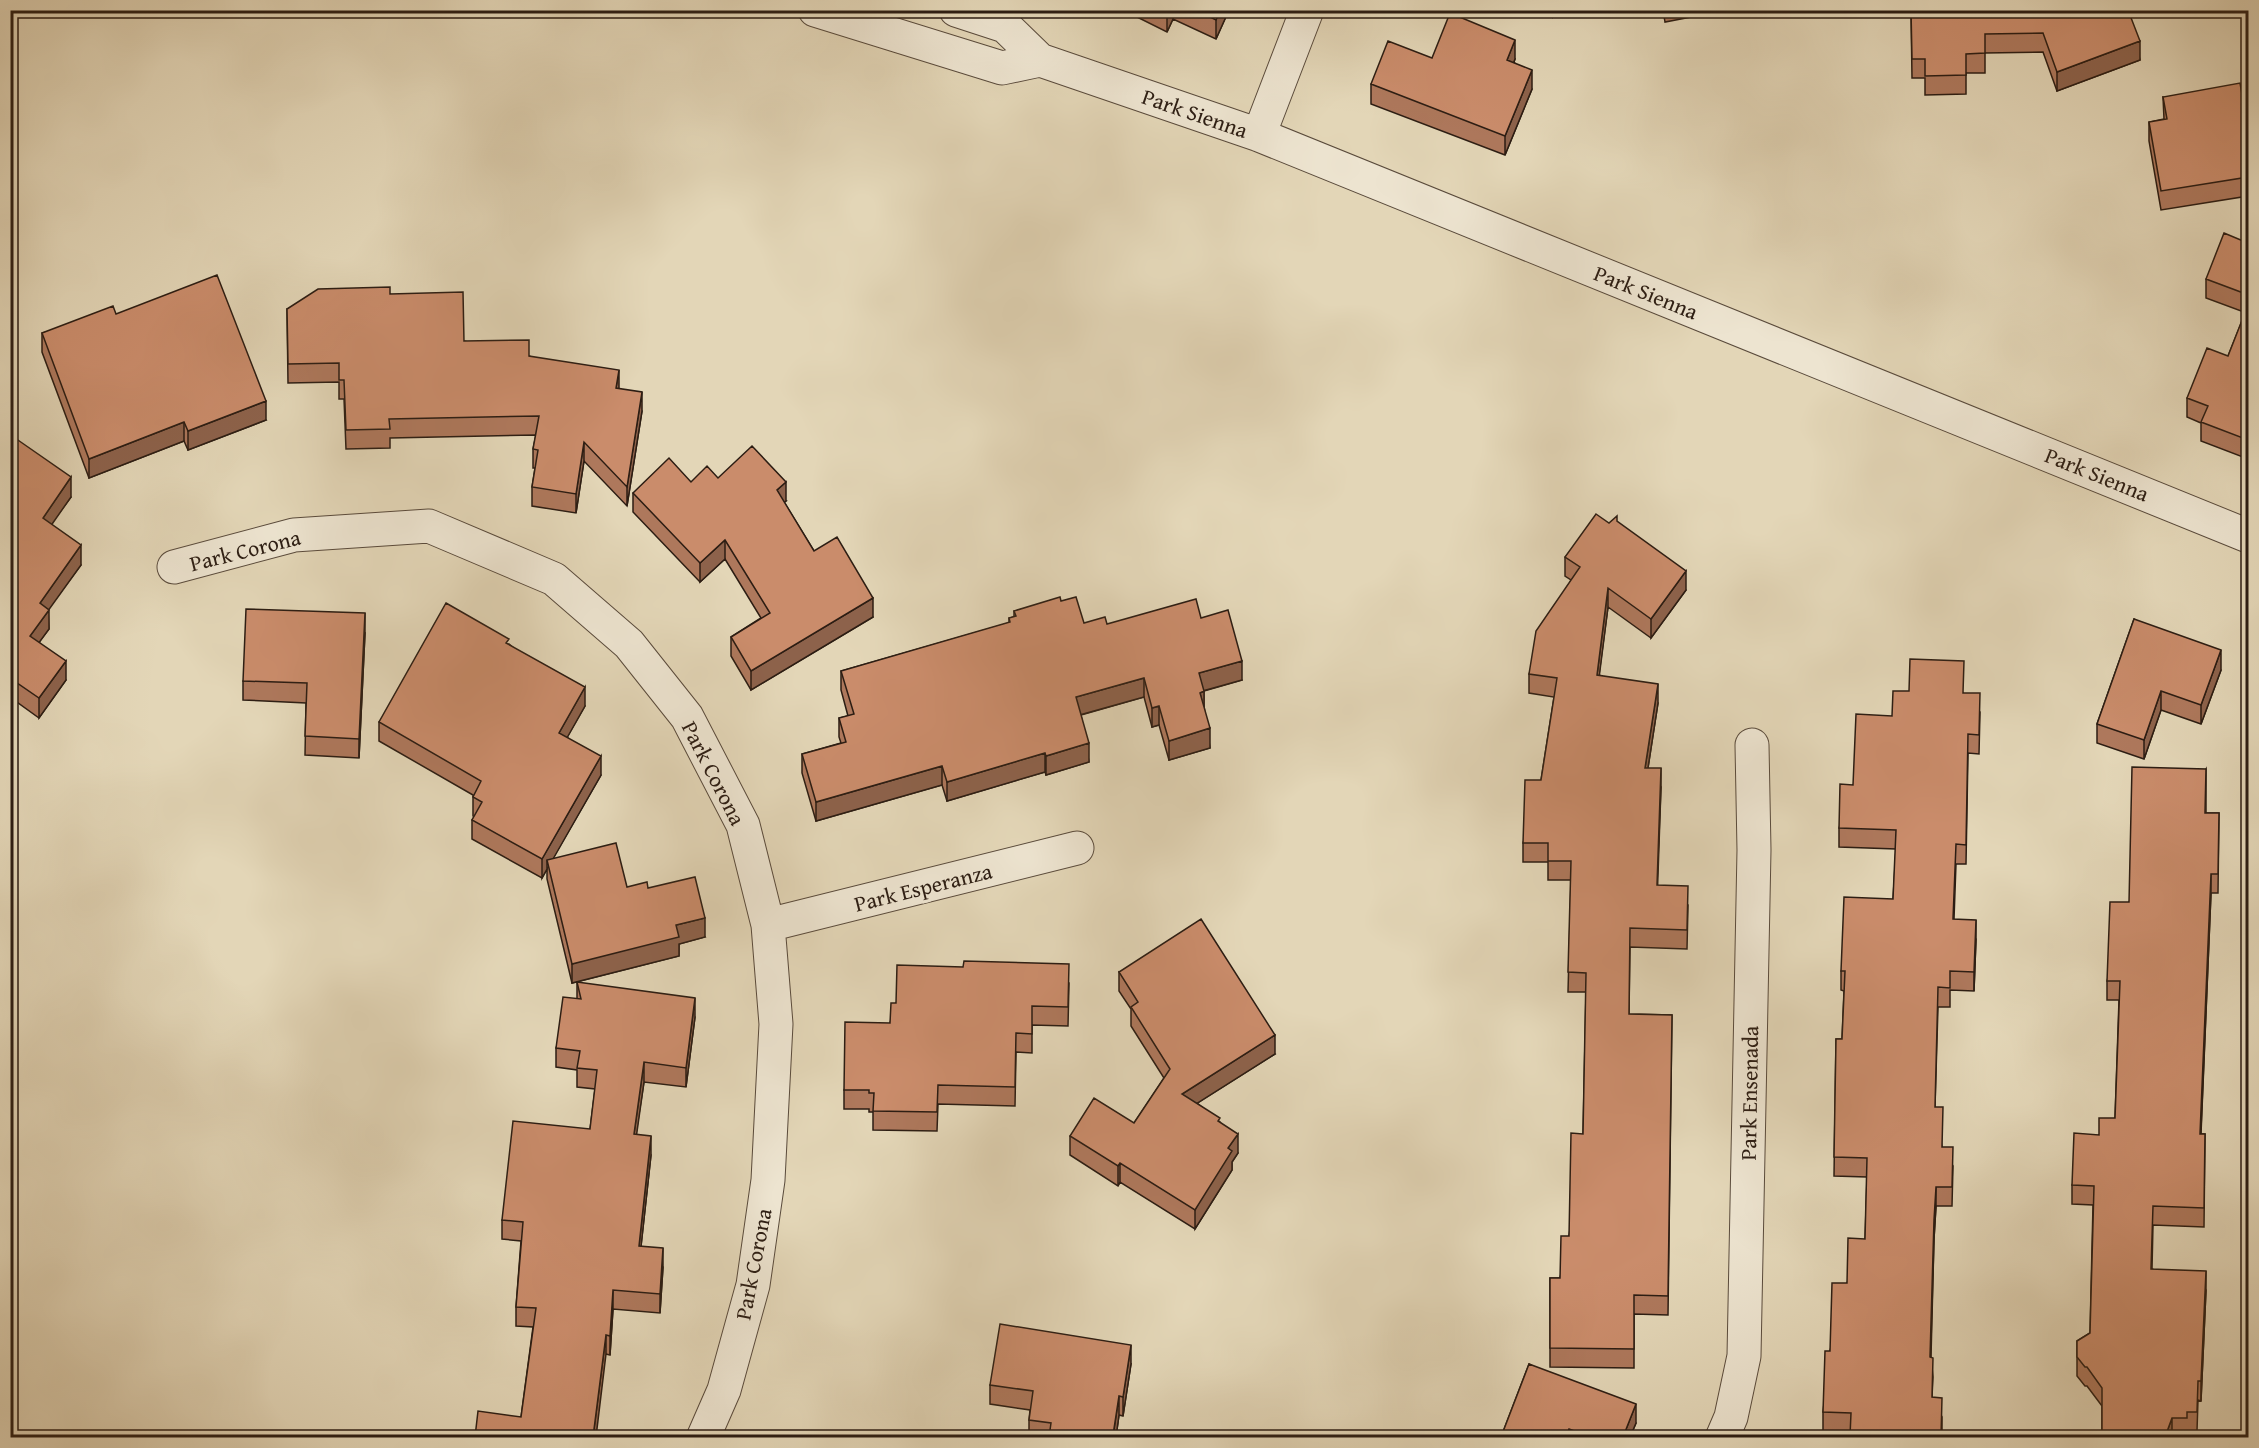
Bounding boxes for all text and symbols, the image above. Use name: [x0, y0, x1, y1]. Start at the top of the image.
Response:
street label: Park Sienna: [1138, 80, 1253, 146]
street label: Park Sienna: [1589, 257, 1703, 328]
street label: Park Sienna: [2040, 439, 2154, 510]
street label: Park Corona: [186, 521, 304, 579]
street label: Park Corona: [674, 715, 754, 831]
street label: Park Esperanza: [851, 854, 996, 920]
street label: Park Ensenada: [1732, 1025, 1766, 1161]
street label: Park Corona: [726, 1205, 780, 1323]

